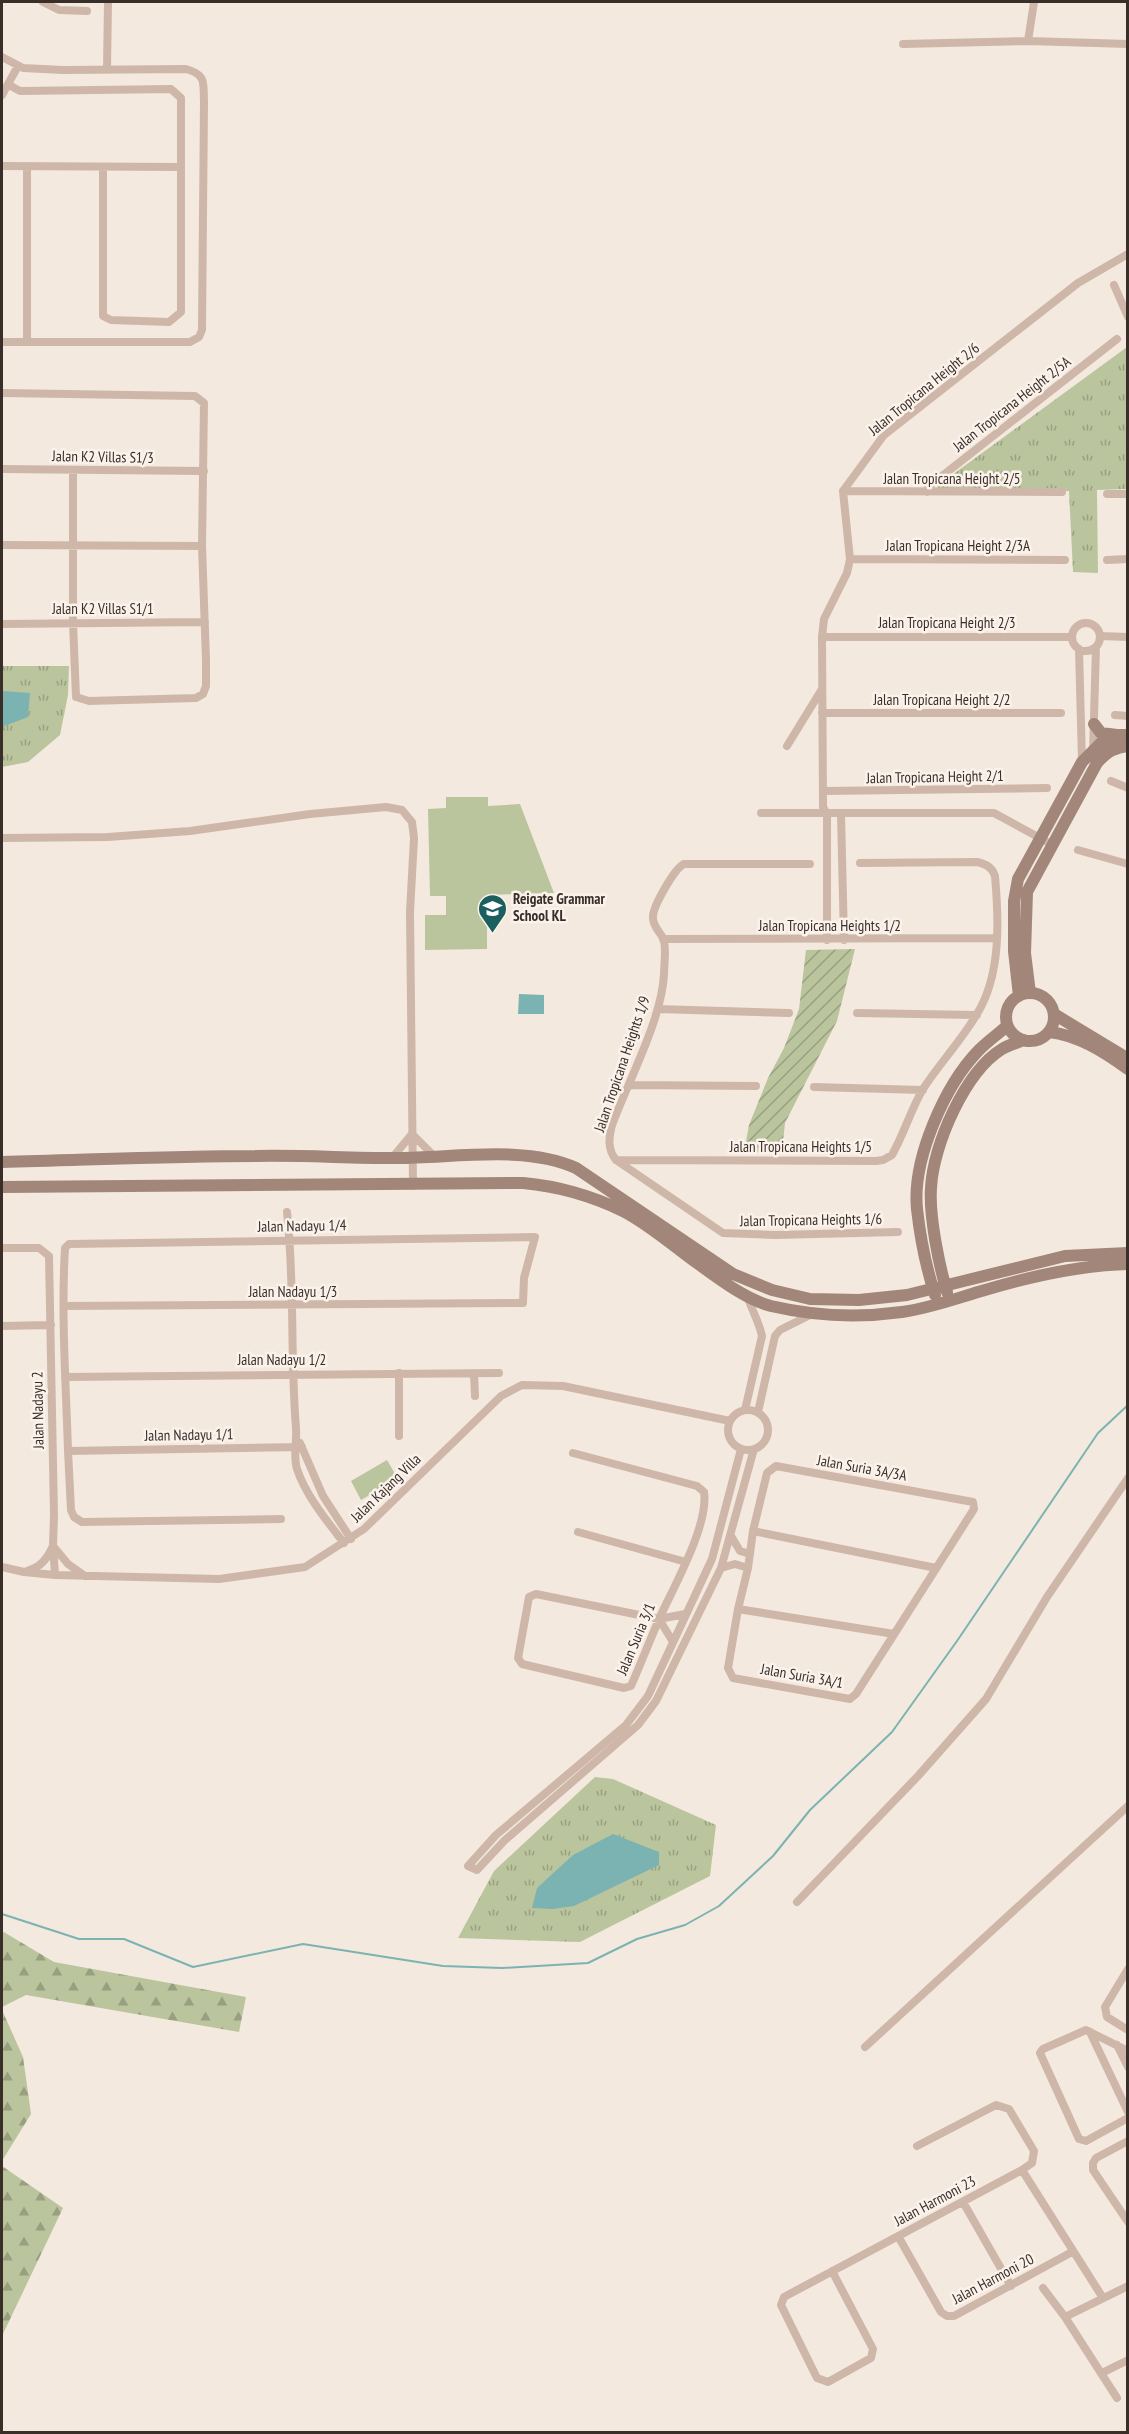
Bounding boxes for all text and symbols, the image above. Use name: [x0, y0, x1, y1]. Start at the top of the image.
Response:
street label: Jalan Tropicana Height 2/6: [864, 338, 983, 440]
street label: Jalan Tropicana Height 2/5A: [948, 351, 1075, 456]
street label: Jalan K2 Villas S1/3: [51, 446, 154, 467]
street label: Jalan Tropicana Height 2/5: [882, 469, 1021, 488]
street label: Jalan Tropicana Height 2/3A: [885, 536, 1031, 555]
street label: Jalan K2 Villas S1/1: [51, 599, 154, 618]
street label: Jalan Tropicana Height 2/3: [877, 613, 1016, 632]
street label: Jalan Tropicana Height 2/2: [872, 690, 1011, 709]
street label: Jalan Tropicana Height 2/1: [865, 766, 1004, 787]
place label: Reigate Grammar School KL: [513, 889, 605, 925]
school or university icon: Reigate Grammar School KL: [476, 892, 508, 934]
street label: Jalan Tropicana Heights 1/2: [758, 916, 901, 935]
street label: Jalan Tropicana Heights 1/9: [589, 993, 654, 1135]
street label: Jalan Tropicana Heights 1/5: [729, 1137, 872, 1156]
street label: Jalan Tropicana Heights 1/6: [739, 1209, 883, 1230]
street label: Jalan Nadayu 1/4: [256, 1215, 347, 1236]
street label: Jalan Nadayu 1/3: [248, 1282, 337, 1301]
street label: Jalan Nadayu 1/2: [237, 1350, 326, 1369]
street label: Jalan Nadayu 2: [27, 1371, 48, 1450]
street label: Jalan Nadayu 1/1: [143, 1424, 234, 1445]
street label: Jalan Kajang Villa: [346, 1449, 425, 1527]
street label: Jalan Suria 3A/3A: [815, 1450, 909, 1485]
street label: Jalan Suria 3/1: [612, 1600, 659, 1679]
street label: Jalan Suria 3A/1: [758, 1659, 845, 1692]
street label: Jalan Harmoni 23: [890, 2171, 979, 2230]
street label: Jalan Harmoni 20: [948, 2249, 1037, 2308]

